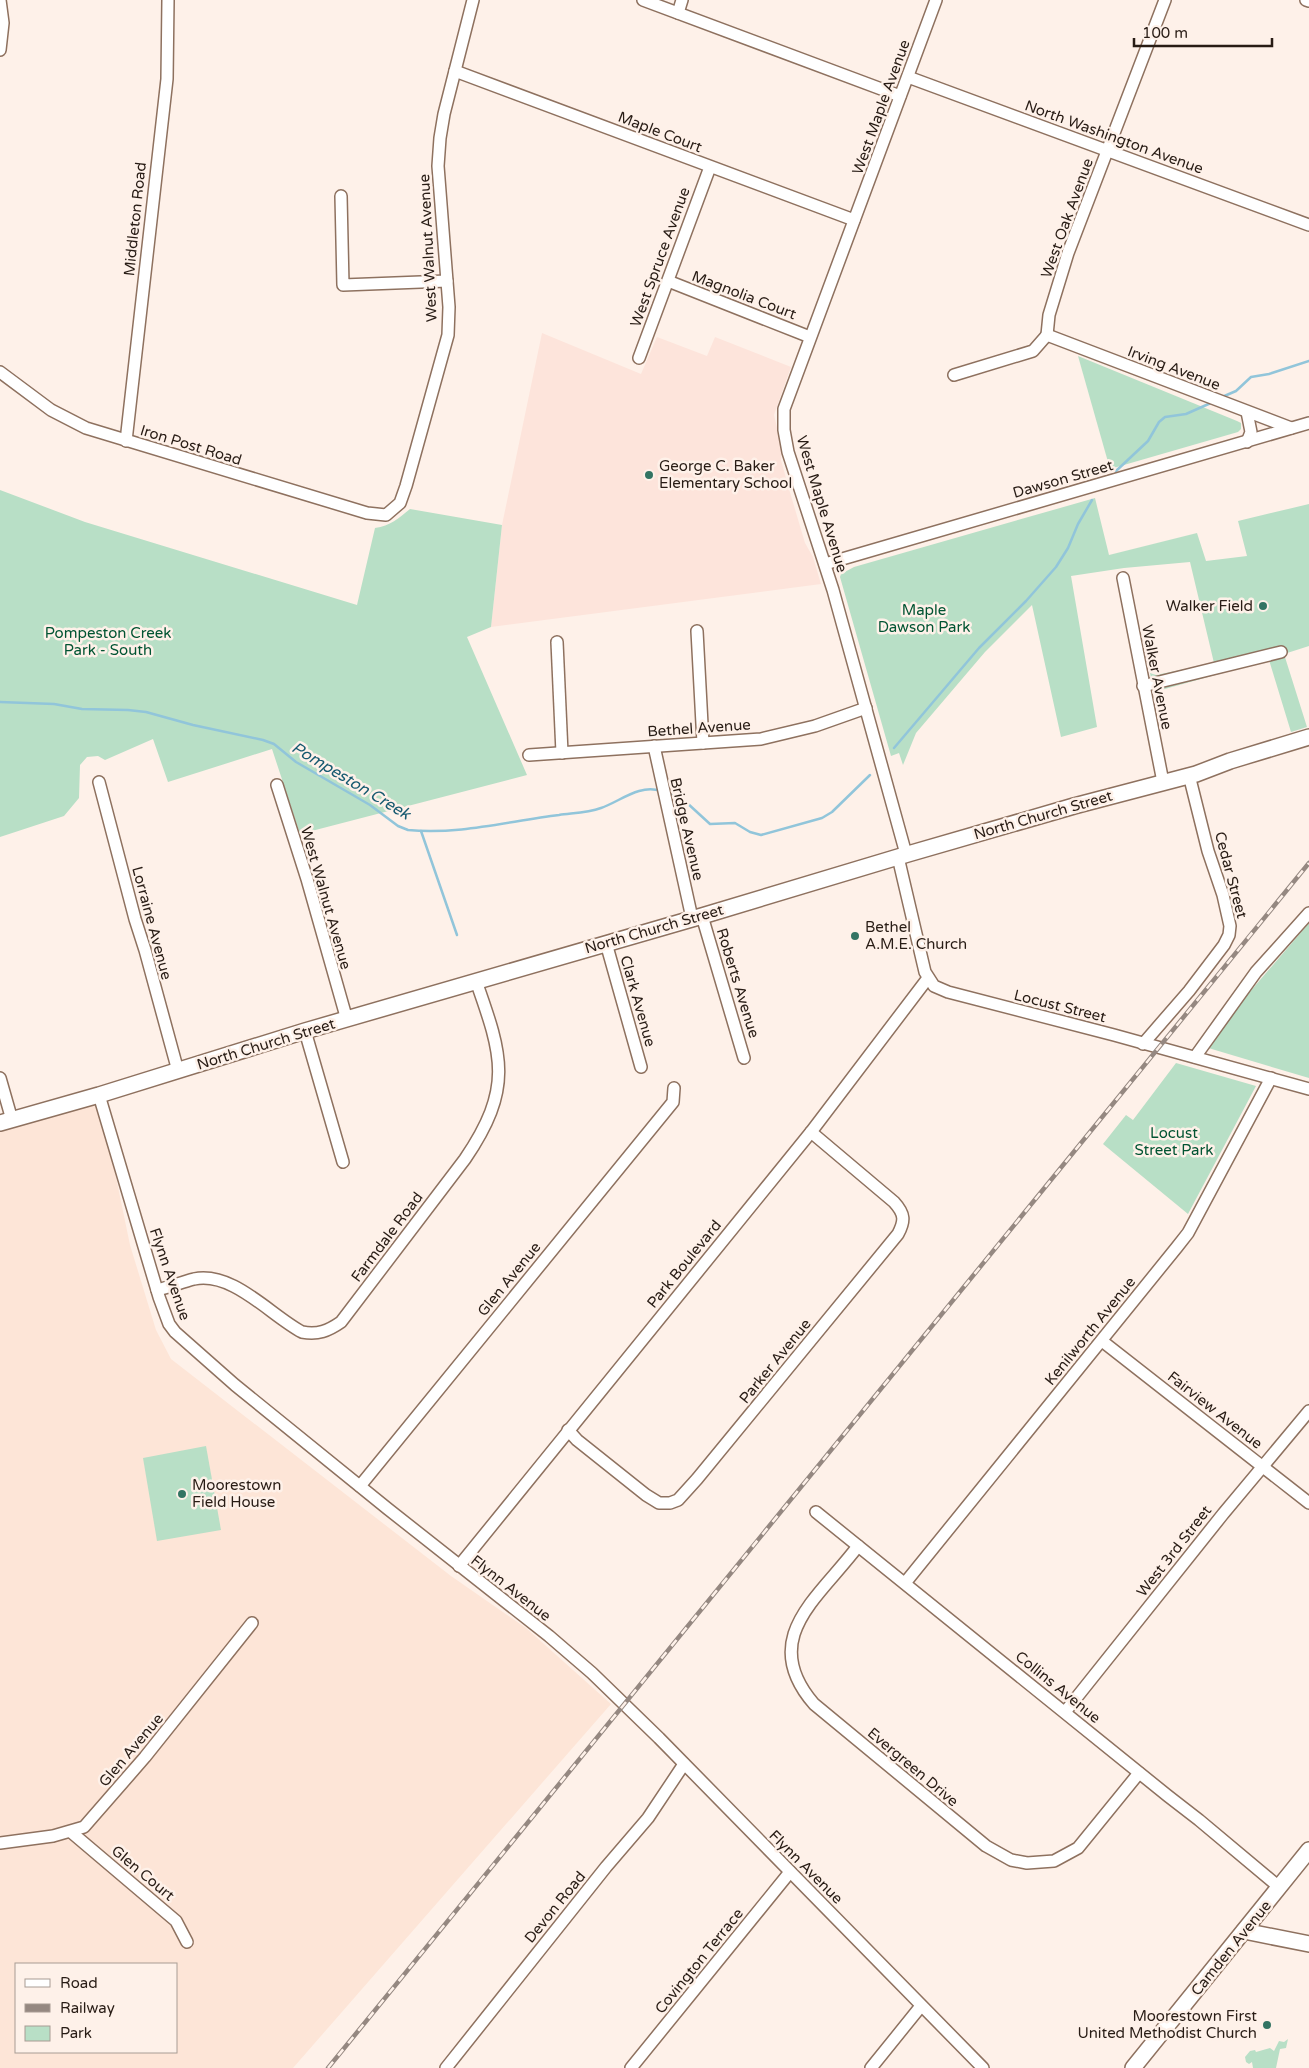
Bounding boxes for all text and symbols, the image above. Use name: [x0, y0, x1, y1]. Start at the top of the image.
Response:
scale bar: [1134, 15, 1272, 47]
text: 100 m: [1142, 24, 1188, 42]
street label: West Maple Avenue: [848, 37, 914, 177]
street label: North Washington Avenue: [1022, 96, 1206, 178]
street label: Maple Court: [615, 108, 705, 156]
street label: West Oak Avenue: [1037, 156, 1097, 280]
street label: Middleton Road: [120, 161, 150, 277]
street label: West Walnut Avenue: [415, 174, 441, 322]
street label: West Spruce Avenue: [626, 185, 694, 329]
street label: Magnolia Court: [689, 267, 799, 323]
street label: Irving Avenue: [1125, 342, 1223, 394]
street label: Iron Post Road: [138, 421, 244, 469]
street label: West Maple Avenue: [793, 433, 851, 575]
street label: Dawson Street: [1011, 456, 1115, 502]
place label: George C. Baker Elementary School: [659, 457, 792, 492]
marker: George C. Baker Elementary School: [643, 469, 655, 481]
place label: Walker Field: [1166, 597, 1253, 615]
marker: Walker Field: [1257, 600, 1269, 612]
park label: Maple Dawson Park: [878, 601, 970, 636]
street label: Walker Avenue: [1138, 623, 1176, 731]
park label: Pompeston Creek Park - South: [45, 624, 171, 659]
street label: Bethel Avenue: [647, 715, 751, 741]
water label: Pompeston Creek: [288, 738, 415, 825]
street label: Bridge Avenue: [666, 776, 708, 882]
street label: North Church Street: [972, 786, 1115, 843]
street label: West Walnut Avenue: [297, 824, 355, 972]
street label: Cedar Street: [1211, 830, 1251, 921]
street label: Lorraine Avenue: [128, 864, 176, 982]
street label: North Church Street: [583, 900, 726, 957]
place label: Bethel A.M.E. Church: [865, 918, 967, 953]
street label: Roberts Avenue: [713, 926, 763, 1040]
marker: Bethel A.M.E. Church: [849, 930, 861, 942]
street label: Clark Avenue: [616, 953, 660, 1049]
street label: Locust Street: [1012, 986, 1108, 1026]
street label: North Church Street: [195, 1014, 338, 1074]
park label: Locust Street Park: [1135, 1124, 1213, 1159]
street label: Farmdale Road: [347, 1189, 427, 1285]
street label: Park Boulevard: [643, 1216, 725, 1312]
street label: Flynn Avenue: [146, 1225, 194, 1323]
street label: Glen Avenue: [474, 1238, 544, 1320]
street label: Kenilworth Avenue: [1041, 1273, 1139, 1389]
street label: Parker Avenue: [735, 1315, 815, 1407]
street label: Fairview Avenue: [1164, 1367, 1266, 1453]
place label: Moorestown Field House: [192, 1476, 281, 1511]
marker: Moorestown Field House: [176, 1488, 188, 1500]
street label: West 3rd Street: [1133, 1502, 1215, 1600]
street label: Flynn Avenue: [467, 1551, 555, 1625]
street label: Collins Avenue: [1012, 1647, 1104, 1727]
street label: Glen Avenue: [95, 1710, 167, 1790]
street label: Evergreen Drive: [864, 1724, 962, 1810]
street label: Flynn Avenue: [765, 1826, 847, 1908]
street label: Glen Court: [108, 1842, 178, 1905]
street label: Devon Road: [521, 1867, 589, 1947]
street label: Camden Avenue: [1187, 1897, 1275, 1999]
street label: Covington Terrace: [651, 1905, 747, 2017]
legend: [15, 1963, 178, 2053]
text: Road: [60, 1974, 98, 1992]
text: Railway: [60, 1999, 115, 2017]
place label: Moorestown First United Methodist Church: [1078, 2007, 1257, 2042]
marker: Moorestown First United Methodist Church: [1261, 2019, 1273, 2031]
text: Park: [60, 2024, 92, 2042]

